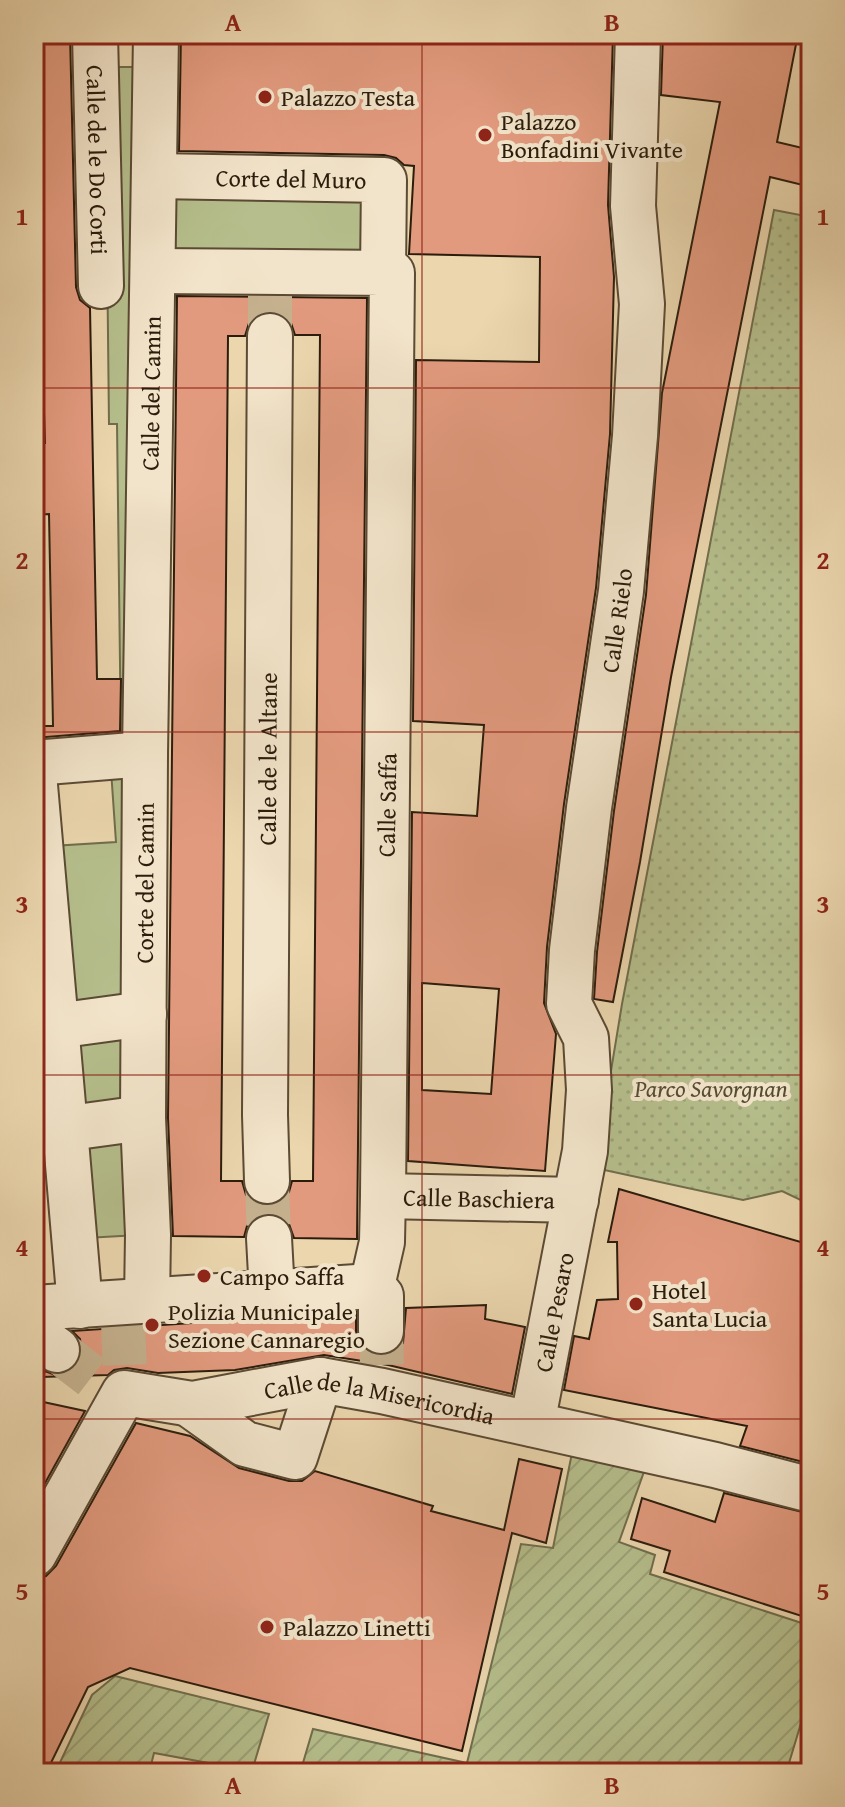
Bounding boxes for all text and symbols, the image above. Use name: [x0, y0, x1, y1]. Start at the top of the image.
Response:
text: A: [225, 2, 242, 41]
text: B: [604, 2, 620, 41]
street label: Calle de le Do Corti: [78, 65, 118, 255]
place label: Palazzo Testa: [281, 80, 416, 115]
marker: Palazzo Testa: [256, 88, 274, 106]
place label: Palazzo Bonfadini Vivante: [501, 104, 683, 167]
marker: Palazzo Bonfadini Vivante: [476, 126, 494, 144]
street label: Corte del Muro: [215, 160, 367, 197]
text: 1: [15, 196, 29, 235]
text: 1: [816, 196, 830, 235]
street label: Calle del Camin: [132, 315, 169, 471]
text: 2: [15, 540, 29, 579]
text: 2: [816, 540, 830, 579]
street label: Calle Rielo: [592, 567, 640, 675]
street label: Calle de le Altane: [249, 672, 285, 846]
street label: Calle Saffa: [369, 752, 405, 857]
street label: Corte del Camin: [126, 802, 162, 964]
text: 3: [15, 884, 29, 923]
text: 3: [816, 884, 830, 923]
park label: Parco Savorgnan: [633, 1071, 788, 1106]
street label: Calle Baschiera: [403, 1179, 556, 1217]
text: 4: [15, 1227, 29, 1266]
text: 4: [816, 1227, 830, 1266]
street label: Calle Pesaro: [525, 1249, 582, 1375]
place label: Campo Saffa: [220, 1259, 345, 1294]
marker: Campo Saffa: [195, 1267, 213, 1285]
place label: Hotel Santa Lucia: [652, 1273, 768, 1336]
place label: Polizia Municipale Sezione Cannaregio: [168, 1294, 365, 1357]
marker: Hotel Santa Lucia: [627, 1295, 645, 1313]
marker: Polizia Municipale Sezione Cannaregio: [143, 1316, 161, 1334]
street label: Calle de la Misericordia: [261, 1362, 498, 1433]
text: 5: [15, 1571, 29, 1610]
text: 5: [816, 1571, 830, 1610]
place label: Palazzo Linetti: [283, 1610, 431, 1645]
marker: Palazzo Linetti: [258, 1618, 276, 1636]
text: A: [225, 1765, 242, 1804]
text: B: [604, 1765, 620, 1804]

